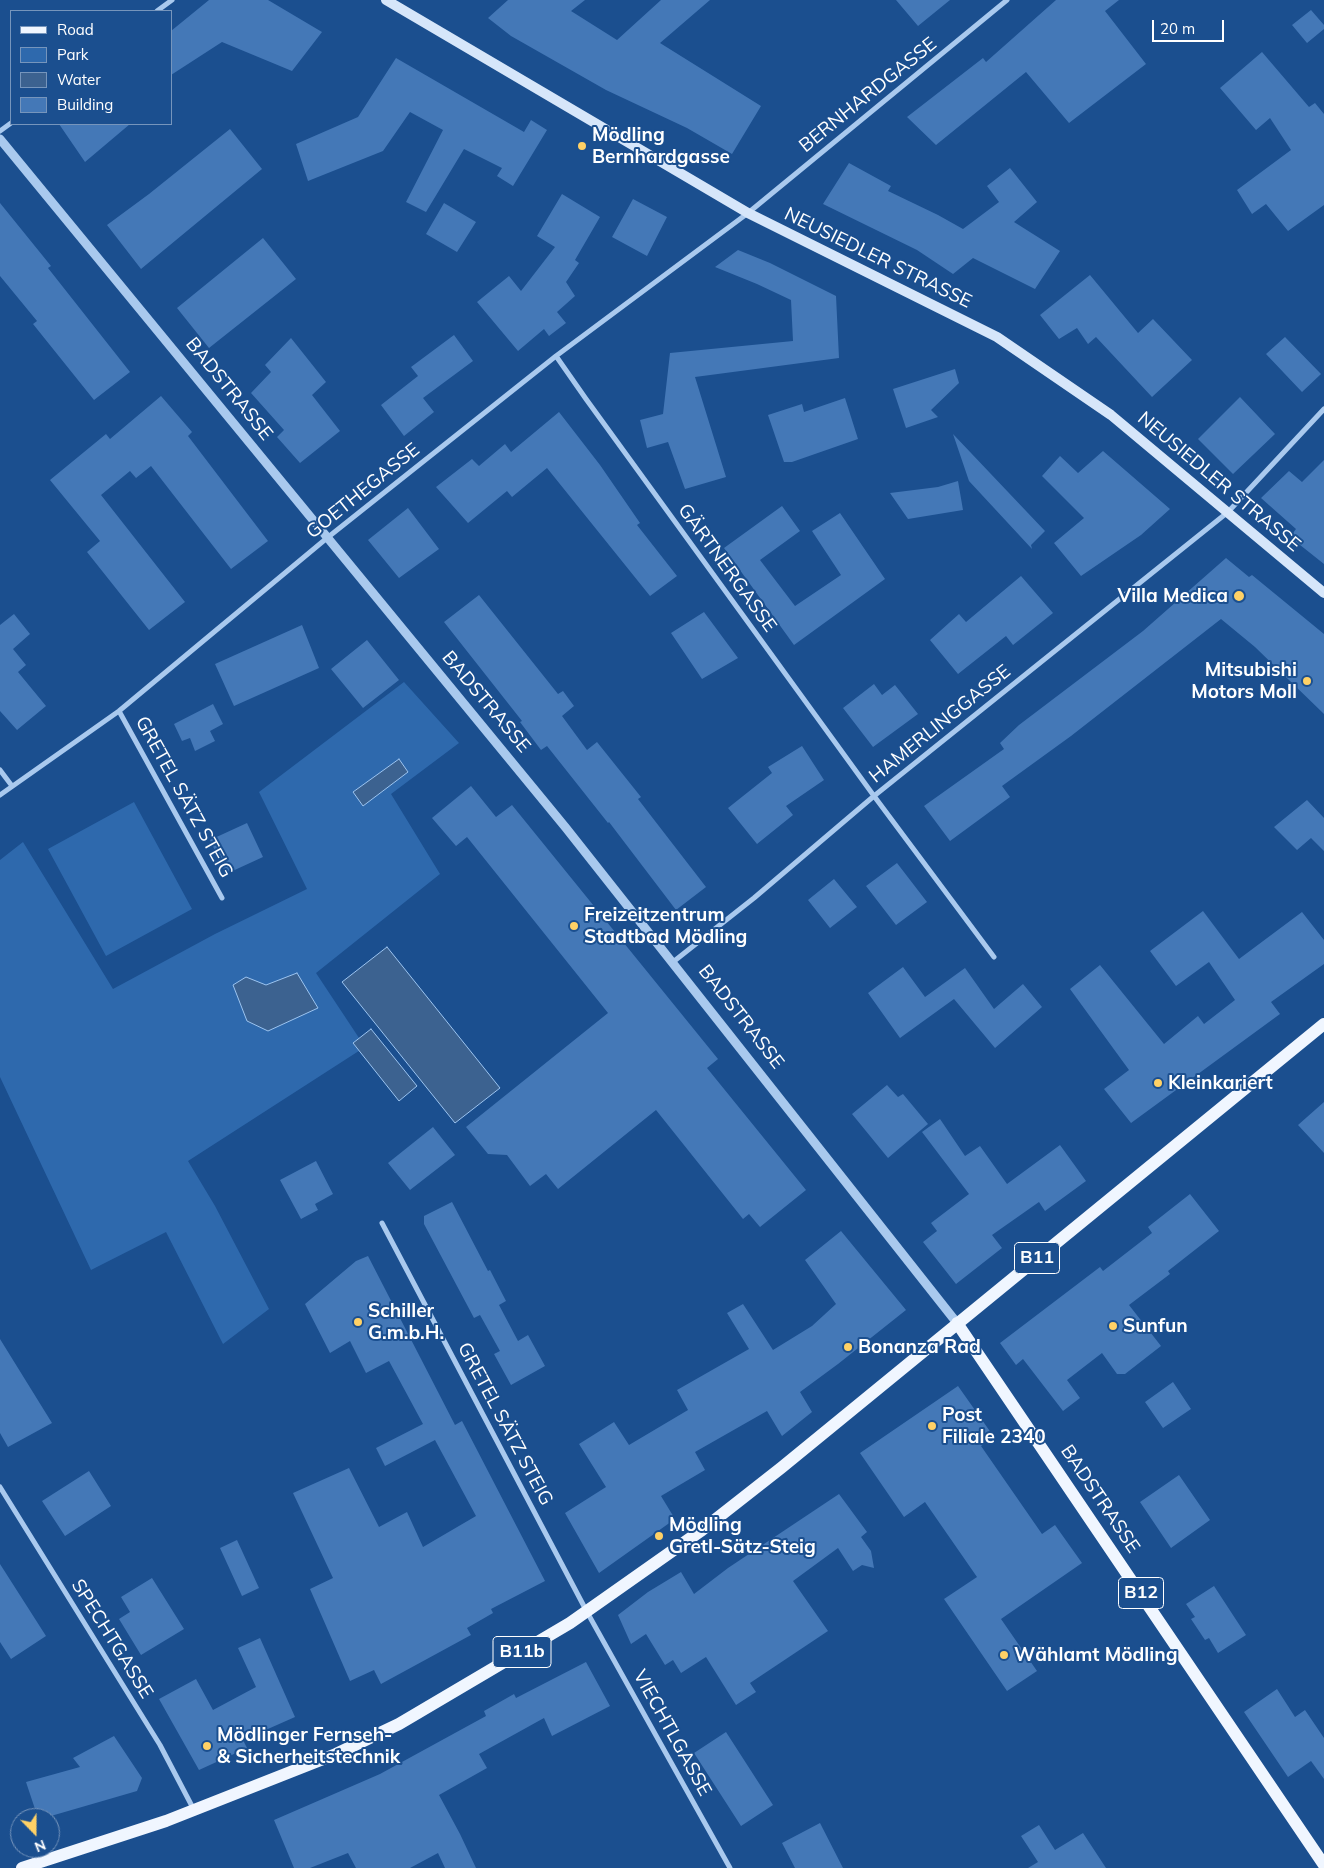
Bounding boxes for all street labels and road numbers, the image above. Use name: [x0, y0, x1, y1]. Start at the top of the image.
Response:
street label: BERNHARDGASSE: [795, 33, 941, 157]
street label: NEUSIEDLER STRASSE: [781, 203, 975, 313]
street label: BADSTRASSE: [181, 333, 277, 445]
street label: NEUSIEDLER STRASSE: [1133, 407, 1305, 557]
street label: GOETHEGASSE: [302, 438, 424, 544]
street label: GÄRTNERGASSE: [673, 499, 781, 637]
street label: BADSTRASSE: [437, 647, 535, 757]
street label: HAMERLINGGASSE: [865, 660, 1015, 788]
street label: GRETEL SÄTZ STEIG: [130, 712, 238, 882]
street label: BADSTRASSE: [693, 961, 789, 1073]
road number: B11: [1014, 1242, 1060, 1274]
street label: GRETEL SÄTZ STEIG: [452, 1339, 558, 1509]
street label: BADSTRASSE: [1055, 1441, 1145, 1557]
street label: SPECHTGASSE: [66, 1575, 158, 1703]
road number: B12: [1118, 1578, 1164, 1609]
road number: B11b: [493, 1636, 551, 1668]
street label: VIECHTLGASSE: [628, 1666, 716, 1800]

